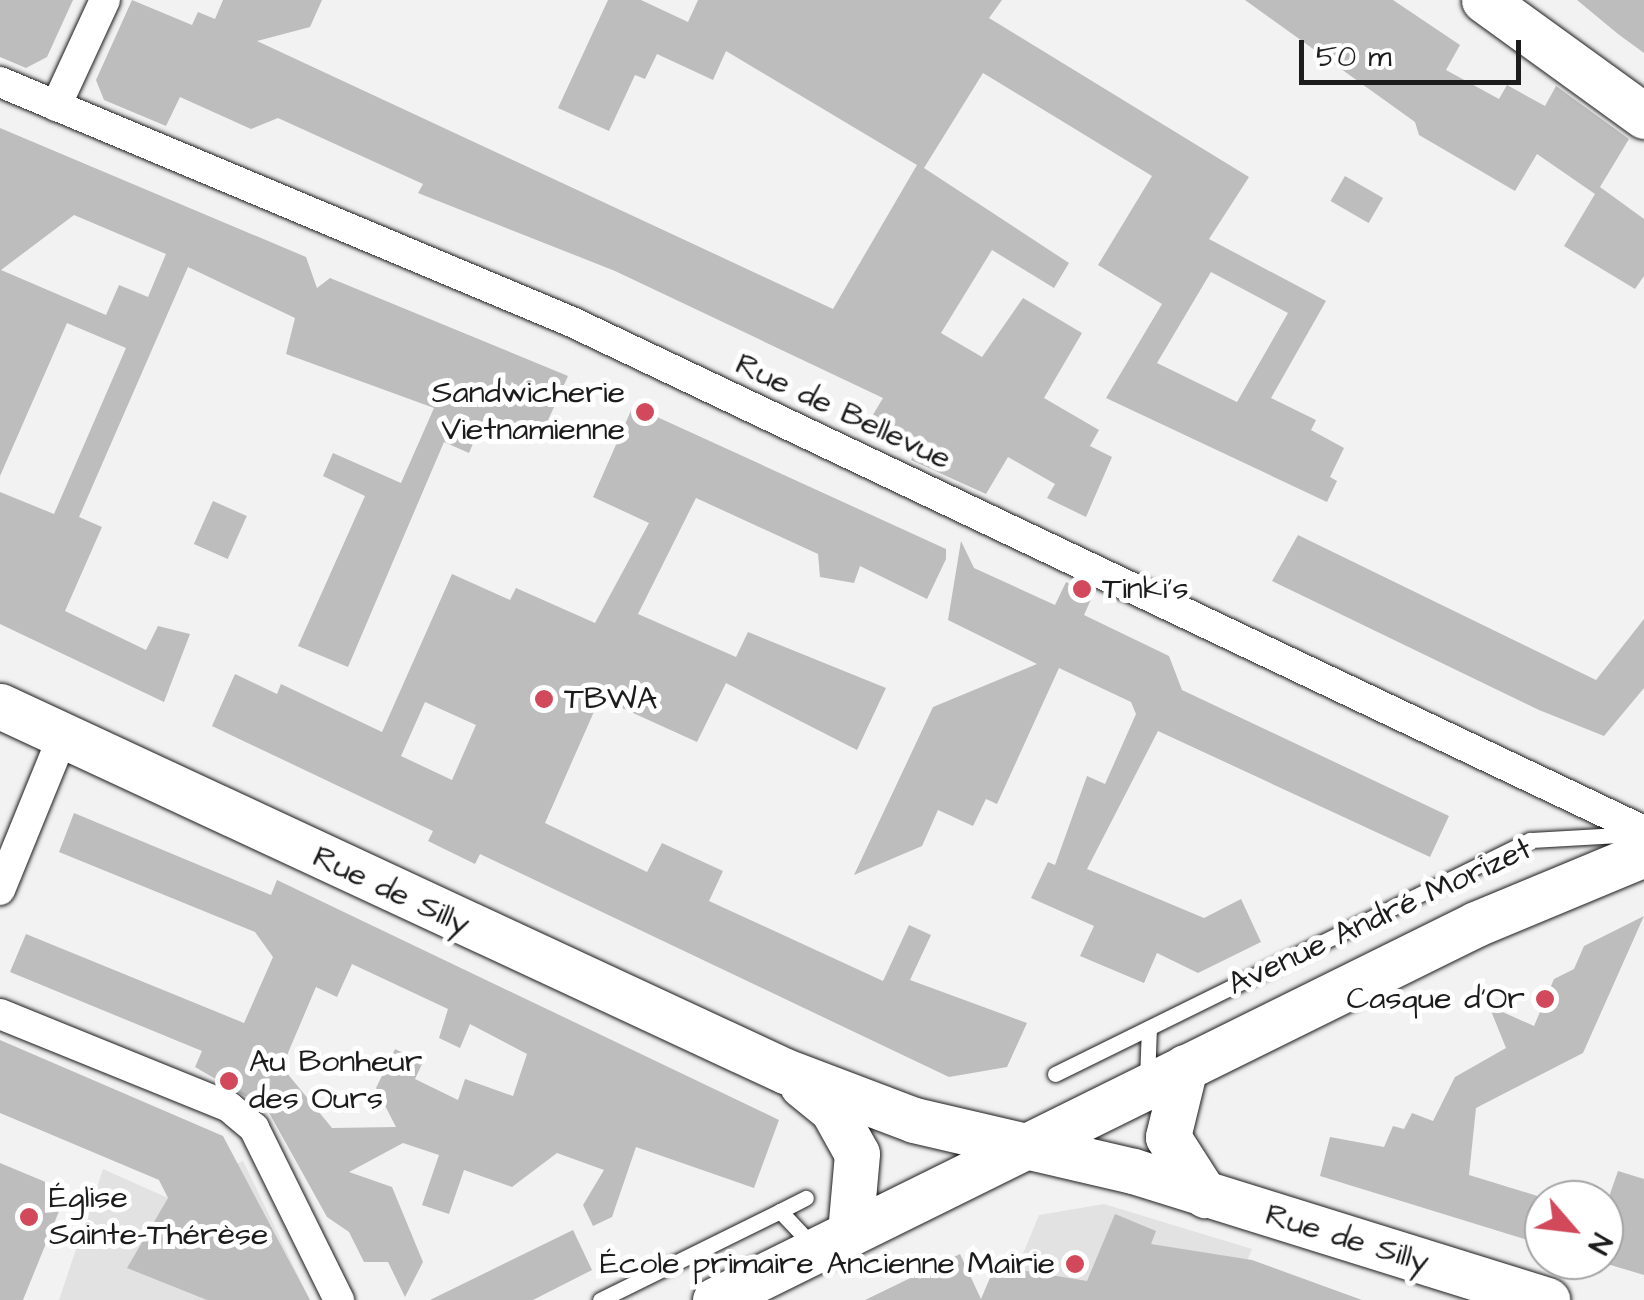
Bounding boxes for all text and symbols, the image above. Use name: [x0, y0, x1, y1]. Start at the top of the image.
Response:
scale bar: [1304, 20, 1526, 82]
text: 50 m: [1316, 36, 1392, 78]
street label: Rue de Bellevue: [729, 345, 957, 479]
place label: Sandwicherie Vietnamienne: [432, 375, 625, 450]
marker: Sandwicherie Vietnamienne: [634, 401, 656, 423]
place label: Tinki's: [1102, 570, 1189, 608]
marker: Tinki's: [1071, 578, 1093, 600]
place label: TBWA: [564, 680, 657, 718]
marker: TBWA: [533, 688, 555, 710]
street label: Avenue André Morizet: [1222, 830, 1538, 1004]
street label: Rue de Silly: [306, 838, 476, 944]
place label: Casque d'Or: [1346, 980, 1525, 1018]
marker: Casque d'Or: [1534, 988, 1556, 1010]
place label: Au Bonheur des Ours: [249, 1044, 422, 1119]
marker: Au Bonheur des Ours: [218, 1070, 240, 1092]
place label: Église Sainte-Thérèse: [49, 1180, 268, 1255]
north arrow: [1524, 1180, 1624, 1280]
street label: Rue de Silly: [1261, 1196, 1433, 1282]
marker: Église Sainte-Thérèse: [18, 1206, 40, 1228]
text: N: [1578, 1226, 1621, 1260]
place label: École primaire Ancienne Mairie: [600, 1245, 1055, 1283]
marker: École primaire Ancienne Mairie: [1064, 1253, 1086, 1275]

